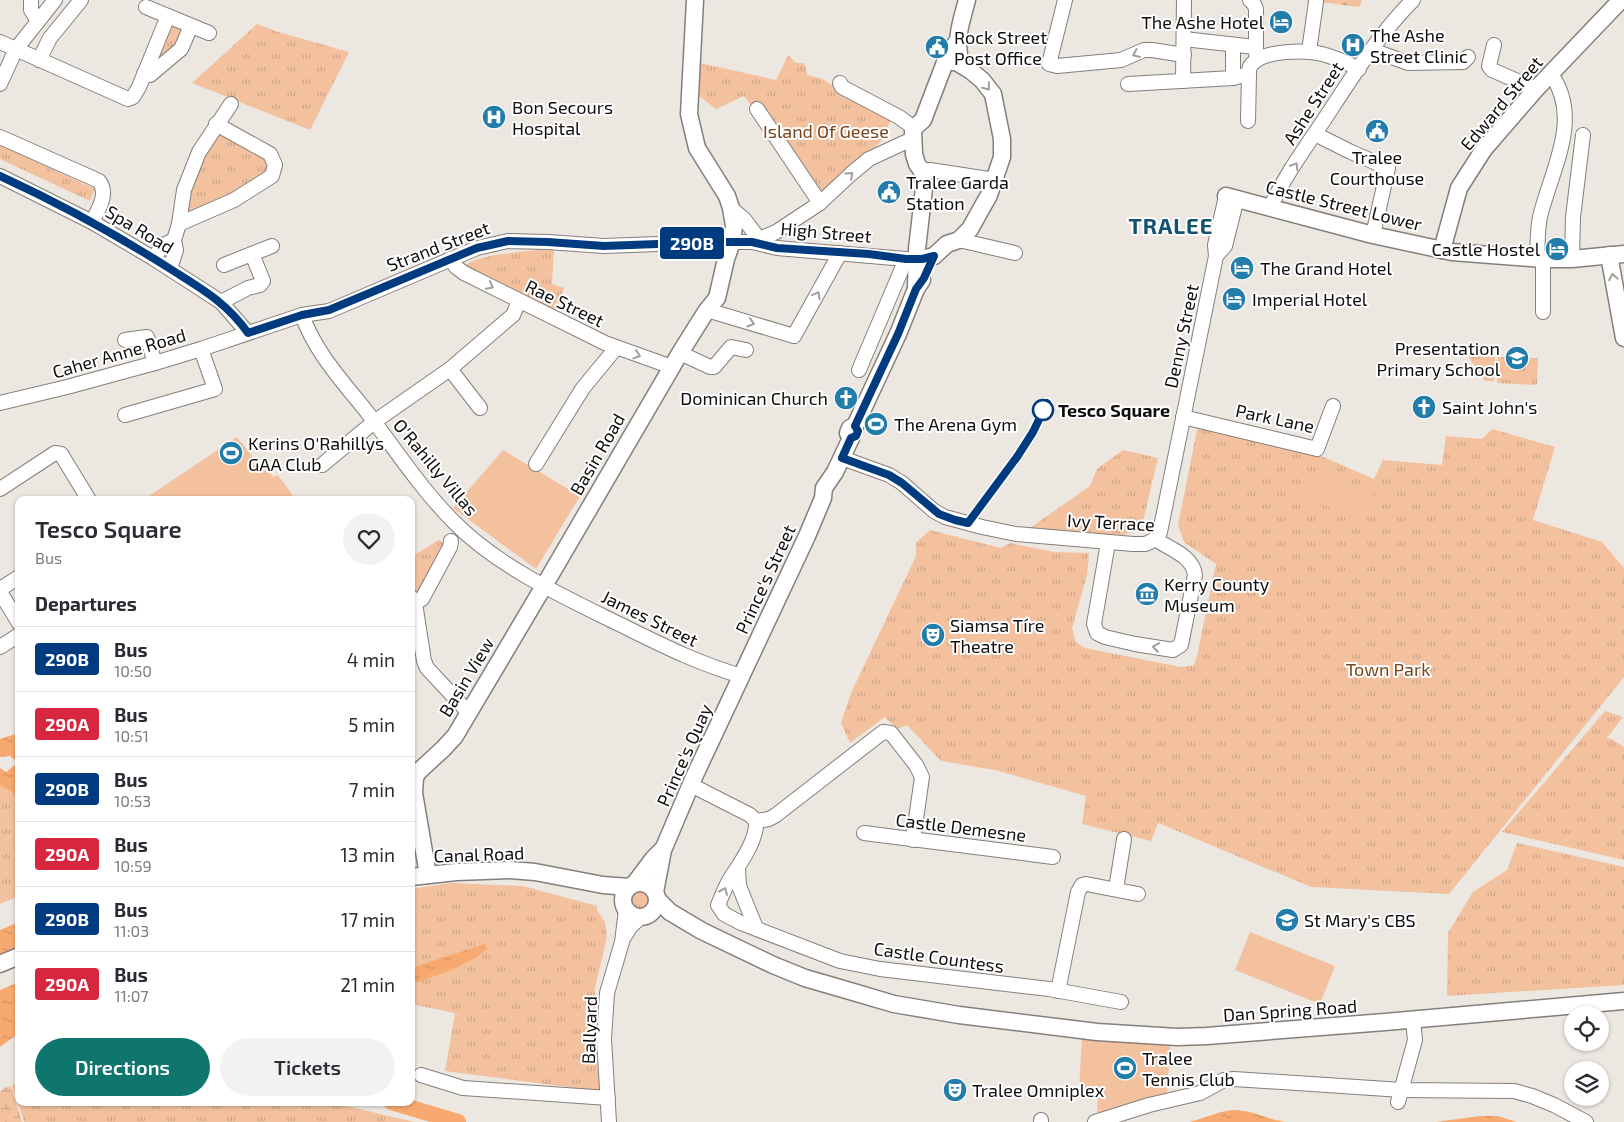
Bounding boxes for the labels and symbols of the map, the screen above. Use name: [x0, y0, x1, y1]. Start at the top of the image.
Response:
hotel icon: The Ashe Hotel: [1268, 9, 1294, 35]
place label: The Ashe Hotel: [1141, 11, 1265, 33]
place label: The Ashe Street Clinic: [1370, 24, 1468, 67]
place label: Rock Street Post Office: [954, 26, 1047, 69]
hospital icon: The Ashe Street Clinic: [1340, 32, 1366, 58]
public building icon: Rock Street Post Office: [924, 34, 950, 60]
one-way arrow: [1132, 47, 1141, 58]
street label: Edward Street: [1455, 51, 1547, 155]
street label: Ashe Street: [1278, 57, 1348, 149]
one-way arrow: [982, 82, 991, 91]
place label: Bon Secours Hospital: [512, 96, 613, 139]
hospital icon: Bon Secours Hospital: [481, 104, 507, 130]
public building icon: Tralee Courthouse: [1364, 118, 1390, 144]
park label: Island Of Geese: [763, 120, 889, 142]
place label: Tralee Courthouse: [1330, 146, 1424, 189]
one-way arrow: [1288, 162, 1298, 171]
place label: Tralee Garda Station: [906, 171, 1009, 214]
one-way arrow: [844, 172, 853, 181]
street label: Castle Street Lower: [1264, 175, 1424, 235]
public building icon: Tralee Garda Station: [876, 179, 902, 205]
street label: Spa Road: [102, 200, 178, 258]
district label: TRALEE: [1128, 212, 1214, 238]
street label: Strand Street: [383, 216, 493, 276]
street label: High Street: [780, 217, 872, 247]
line badge: 290B: [657, 227, 727, 259]
hotel icon: Castle Hostel: [1544, 236, 1570, 262]
place label: Castle Hostel: [1432, 238, 1541, 260]
hotel icon: The Grand Hotel: [1229, 255, 1255, 281]
place label: The Grand Hotel: [1260, 257, 1393, 279]
one-way arrow: [1608, 273, 1618, 281]
street label: Rae Street: [522, 275, 608, 332]
one-way arrow: [484, 280, 493, 290]
street label: Denny Street: [1159, 282, 1203, 390]
hotel icon: Imperial Hotel: [1221, 286, 1247, 312]
place label: Imperial Hotel: [1252, 288, 1368, 310]
one-way arrow: [811, 291, 821, 300]
one-way arrow: [746, 317, 754, 327]
street label: Caher Anne Road: [50, 323, 188, 383]
place label: Presentation Primary School: [1377, 337, 1501, 380]
school or university icon: Presentation Primary School: [1504, 345, 1530, 371]
one-way arrow: [632, 349, 640, 359]
church icon: Dominican Church: [833, 385, 859, 411]
place label: Dominican Church: [680, 387, 828, 409]
church icon: Saint John's: [1411, 394, 1437, 420]
place label: Saint John's: [1442, 396, 1537, 418]
marker: Tesco Square: [1032, 399, 1054, 421]
place label: Tesco Square: [1058, 399, 1170, 421]
street label: Park Lane: [1234, 399, 1316, 437]
street label: Basin Road: [565, 409, 629, 499]
sports icon: The Arena Gym: [863, 411, 889, 437]
place label: The Arena Gym: [894, 413, 1017, 435]
street label: O'Rahilly Villas: [389, 414, 483, 520]
place label: Kerins O'Rahillys GAA Club: [248, 432, 384, 475]
sports icon: Kerins O'Rahillys GAA Club: [218, 440, 244, 466]
street label: Ivy Terrace: [1067, 509, 1155, 535]
street label: Prince's Street: [730, 521, 800, 637]
place label: Kerry County Museum: [1164, 573, 1270, 616]
museum icon: Kerry County Museum: [1134, 581, 1160, 607]
street label: James Street: [598, 585, 702, 651]
place label: Siamsa Tíre Theatre: [950, 614, 1044, 657]
theatre icon: Siamsa Tíre Theatre: [920, 622, 946, 648]
street label: Basin View: [434, 633, 498, 721]
one-way arrow: [1152, 642, 1160, 653]
park label: Town Park: [1346, 658, 1430, 680]
street label: Prince's Quay: [652, 700, 717, 810]
street label: Castle Demesne: [894, 808, 1028, 846]
street label: Canal Road: [433, 841, 525, 867]
one-way arrow: [718, 887, 729, 896]
school or university icon: St Mary's CBS: [1274, 907, 1300, 933]
place label: St Mary's CBS: [1304, 909, 1416, 931]
street label: Castle Countess: [873, 937, 1005, 977]
street label: Dan Spring Road: [1222, 994, 1358, 1026]
street label: Ballyard: [577, 996, 601, 1064]
place label: Tralee Tennis Club: [1142, 1047, 1235, 1090]
sports icon: Tralee Tennis Club: [1112, 1055, 1138, 1081]
theatre icon: Tralee Omniplex: [942, 1077, 968, 1103]
place label: Tralee Omniplex: [972, 1079, 1105, 1101]

